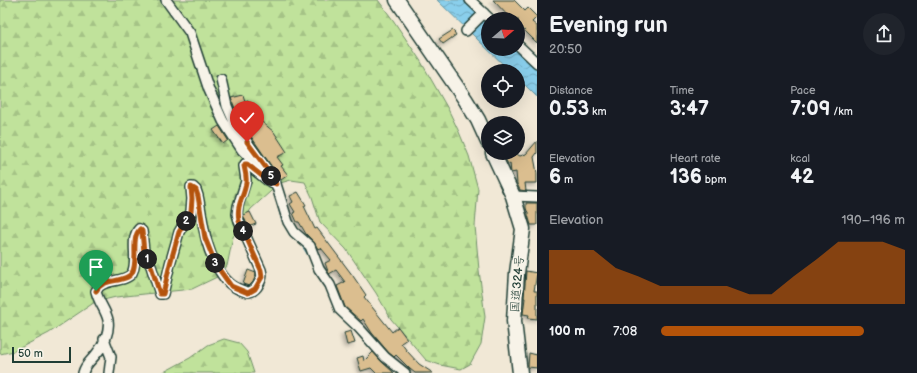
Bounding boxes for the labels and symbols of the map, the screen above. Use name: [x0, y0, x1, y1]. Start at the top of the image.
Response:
north arrow: [481, 12, 525, 56]
pin: [230, 101, 264, 142]
pin: 5: [261, 166, 281, 186]
pin: 2: [176, 211, 196, 231]
pin: 4: [233, 221, 253, 241]
pin: 1: [137, 249, 157, 269]
pin: [79, 250, 113, 291]
pin: 3: [205, 253, 225, 273]
street label: 国道324号: [508, 255, 527, 313]
scale bar: [12, 345, 71, 364]

